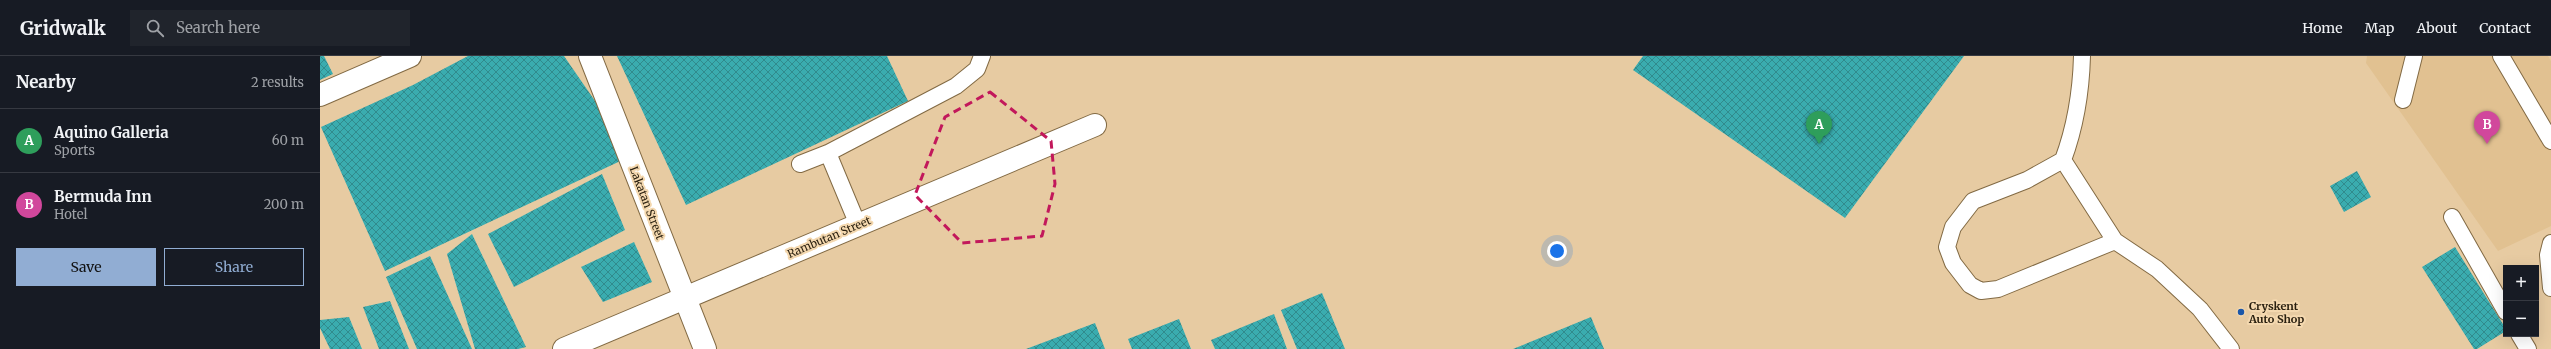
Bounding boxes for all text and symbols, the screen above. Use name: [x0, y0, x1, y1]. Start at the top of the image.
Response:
search box: [130, 10, 410, 46]
text: Gridwalk: [20, 16, 106, 40]
icon: search: [144, 17, 166, 39]
text: Search here: [176, 18, 260, 37]
text: Home: [2302, 19, 2343, 37]
text: Map: [2365, 19, 2394, 37]
text: About: [2416, 19, 2457, 37]
text: Contact: [2479, 19, 2531, 37]
text: Nearby: [16, 71, 76, 93]
text: 2 results: [251, 74, 304, 91]
pin: A: [1806, 111, 1832, 144]
pin: B: [2474, 111, 2500, 144]
text: Aquino Galleria: [54, 123, 169, 142]
text: A: [24, 132, 34, 149]
text: 60 m: [272, 132, 304, 149]
text: Sports: [54, 142, 95, 159]
street label: Lakatan Street: [627, 164, 668, 242]
text: Bermuda Inn: [54, 187, 152, 206]
text: B: [24, 196, 34, 213]
text: 200 m: [264, 196, 304, 213]
text: Hotel: [54, 206, 87, 223]
street label: Rambutan Street: [785, 213, 874, 261]
your location: [1547, 241, 1567, 261]
button: Save: [16, 248, 156, 286]
button: Share: [164, 248, 304, 286]
map controls: [2503, 265, 2539, 337]
button: +: [2503, 265, 2539, 301]
place label: Cryskent Auto Shop: [2248, 299, 2304, 326]
button: −: [2503, 301, 2539, 337]
marker: Cryskent Auto Shop: [2236, 307, 2246, 317]

